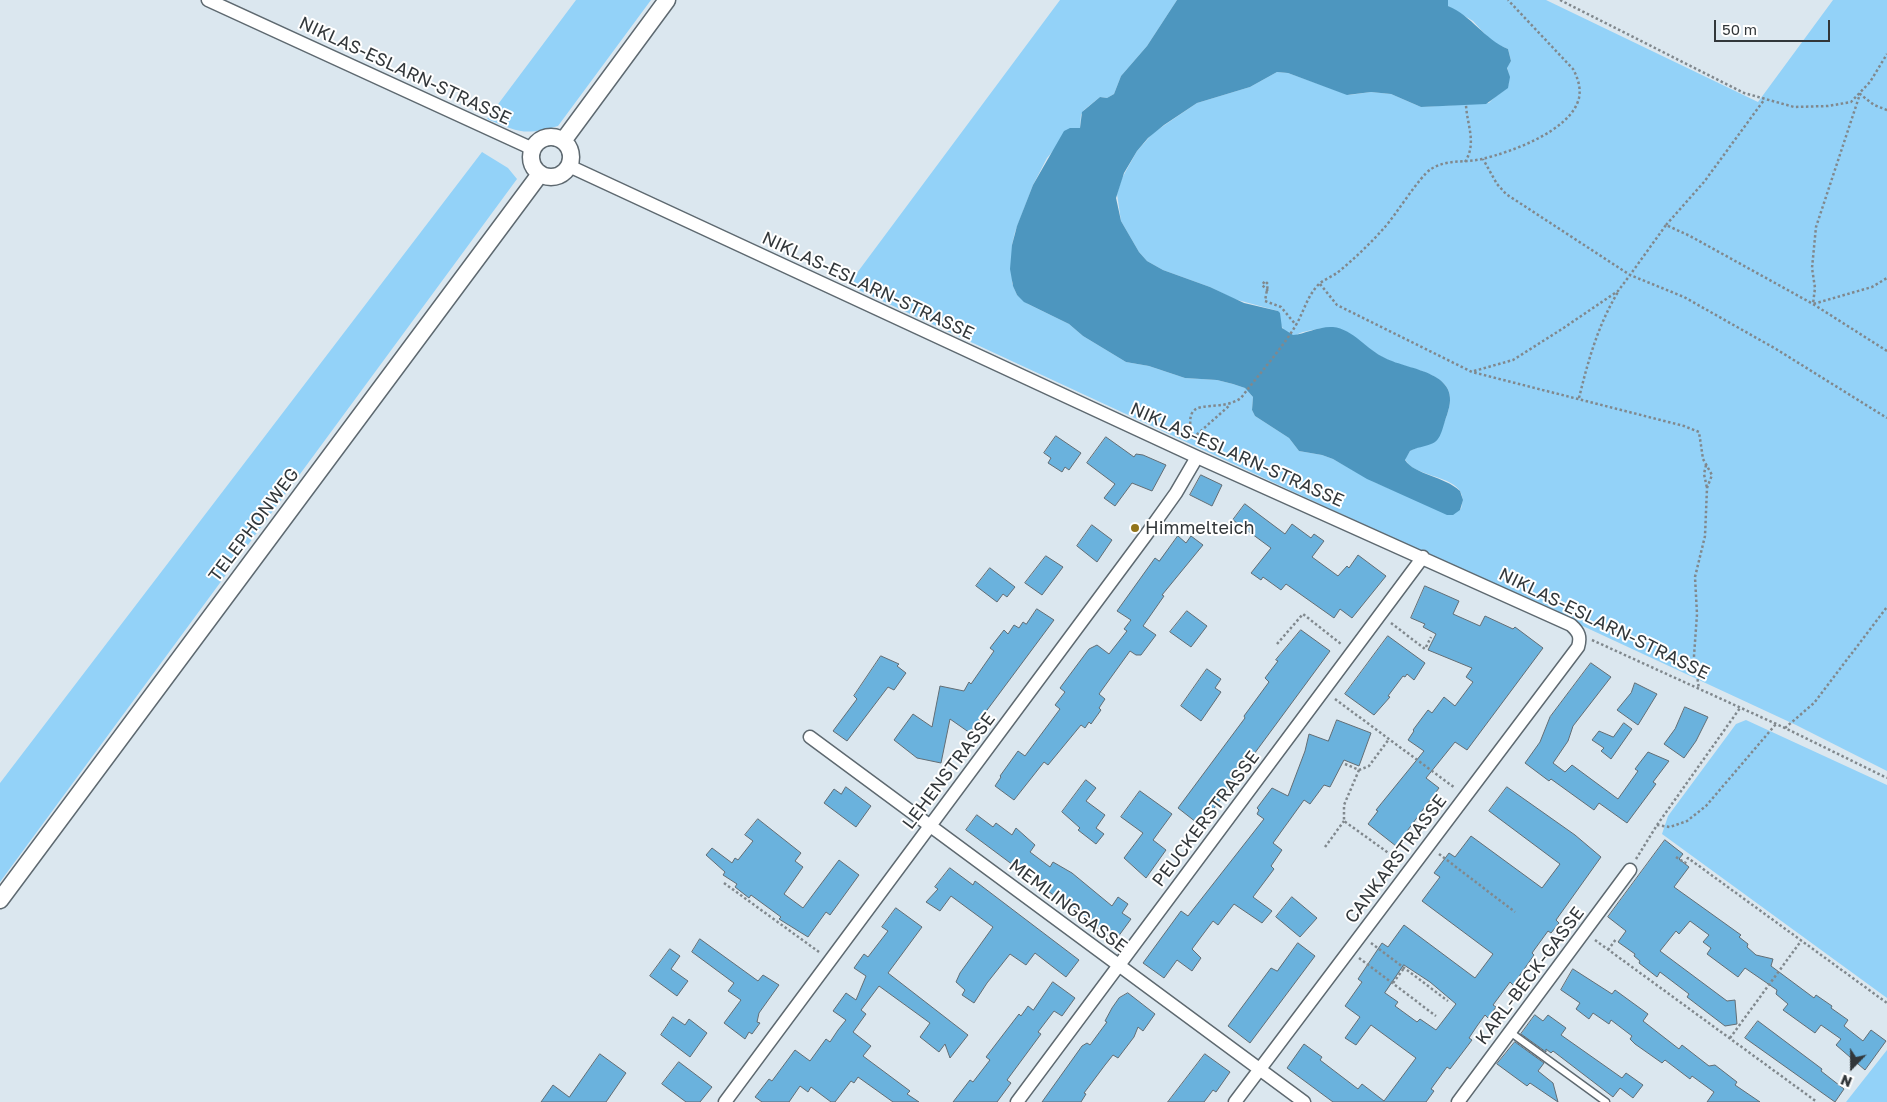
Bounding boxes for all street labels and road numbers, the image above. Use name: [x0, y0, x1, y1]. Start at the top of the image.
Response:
street label: NIKLAS-ESLARN-STRASSE: [296, 12, 514, 130]
street label: NIKLAS-ESLARN-STRASSE: [759, 227, 977, 345]
street label: NIKLAS-ESLARN-STRASSE: [1127, 398, 1347, 512]
street label: TELEPHONWEG: [204, 464, 304, 586]
street label: NIKLAS-ESLARN-STRASSE: [1495, 564, 1713, 684]
street label: LEHENSTRASSE: [898, 709, 1000, 833]
street label: PEUCKERSTRASSE: [1148, 747, 1264, 891]
street label: CANKARSTRASSE: [1341, 790, 1451, 928]
street label: MEMLINGGASSE: [1005, 855, 1131, 957]
street label: KARL-BECK-GASSE: [1471, 903, 1589, 1049]

